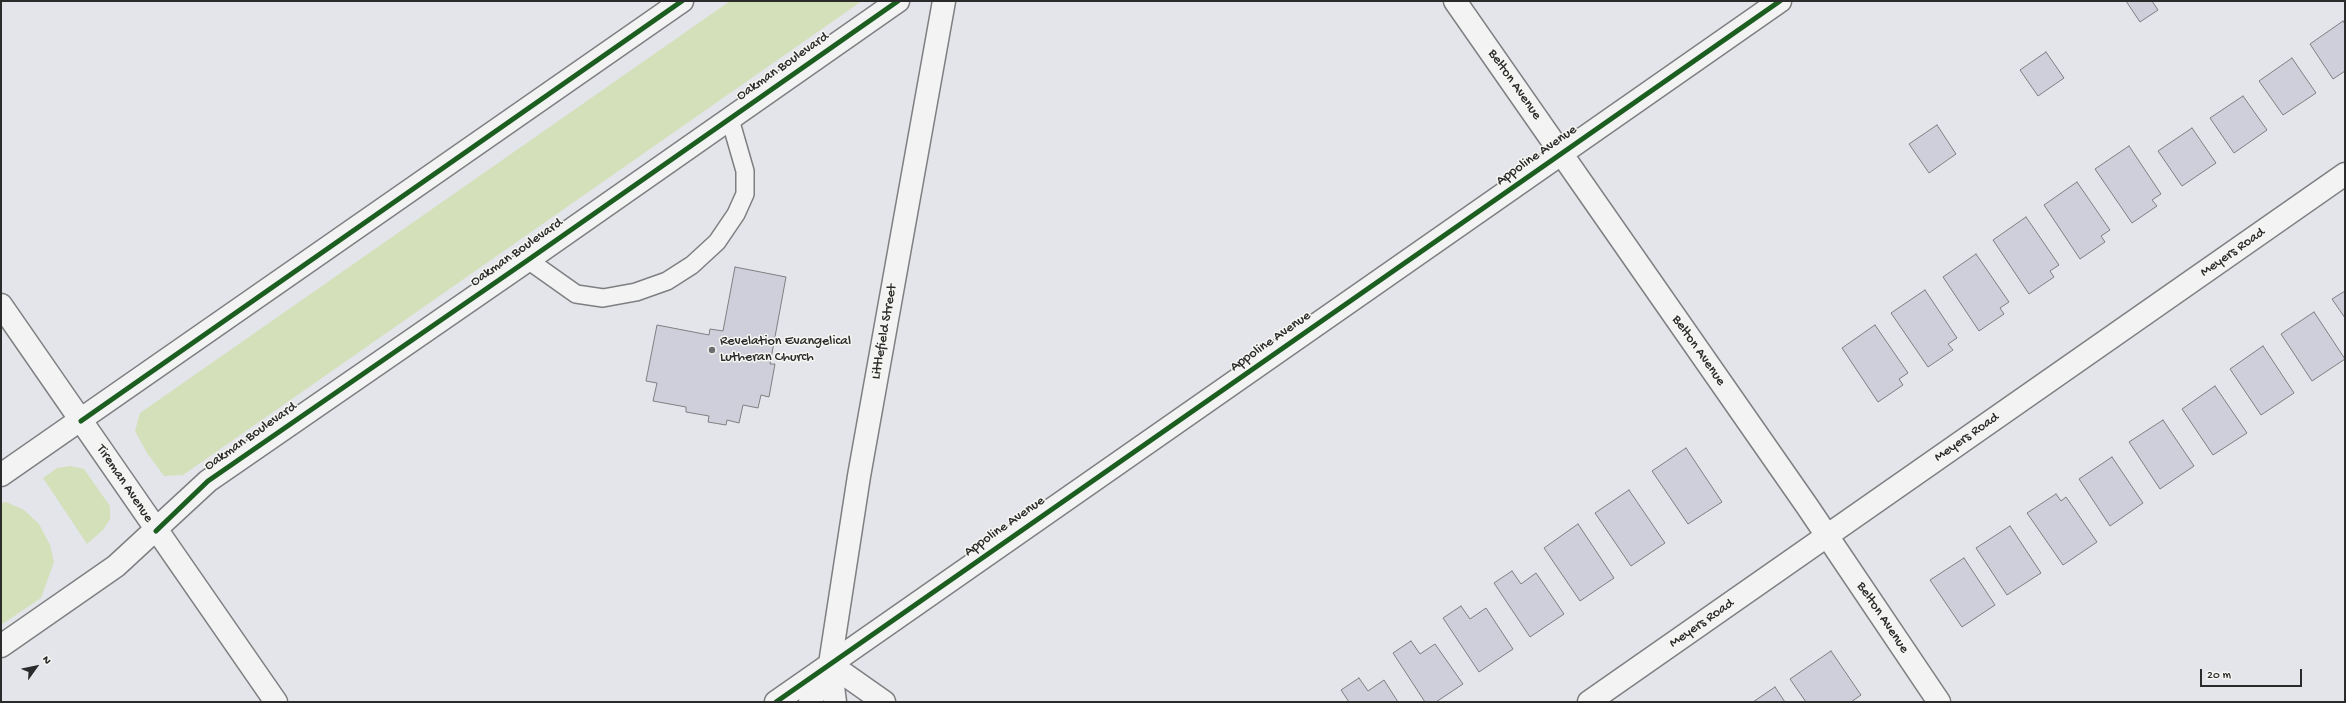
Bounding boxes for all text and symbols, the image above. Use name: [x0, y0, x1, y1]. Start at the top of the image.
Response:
street label: Oakman Boulevard: [734, 29, 832, 105]
street label: Belton Avenue: [1483, 46, 1545, 124]
street label: Appoline Avenue: [1493, 122, 1581, 190]
street label: Oakman Boulevard: [468, 215, 566, 291]
street label: Meyers Road: [2197, 225, 2269, 281]
street label: Littlefield Street: [868, 283, 902, 381]
street label: Appoline Avenue: [1227, 308, 1315, 376]
street label: Belton Avenue: [1667, 312, 1729, 390]
place label: Revelation Evangelical Lutheran Church: [720, 334, 851, 366]
marker: Revelation Evangelical Lutheran Church: [707, 345, 717, 355]
street label: Oakman Boulevard: [202, 399, 300, 475]
street label: Meyers Road: [1931, 410, 2003, 466]
street label: Tireman Avenue: [92, 442, 156, 526]
street label: Appoline Avenue: [961, 493, 1049, 561]
street label: Belton Avenue: [1852, 579, 1912, 657]
street label: Meyers Road: [1666, 596, 1738, 652]
north arrow: [16, 647, 56, 687]
text: N: [39, 654, 53, 667]
scale bar: [2202, 661, 2304, 687]
text: 20 m: [2207, 669, 2231, 683]

